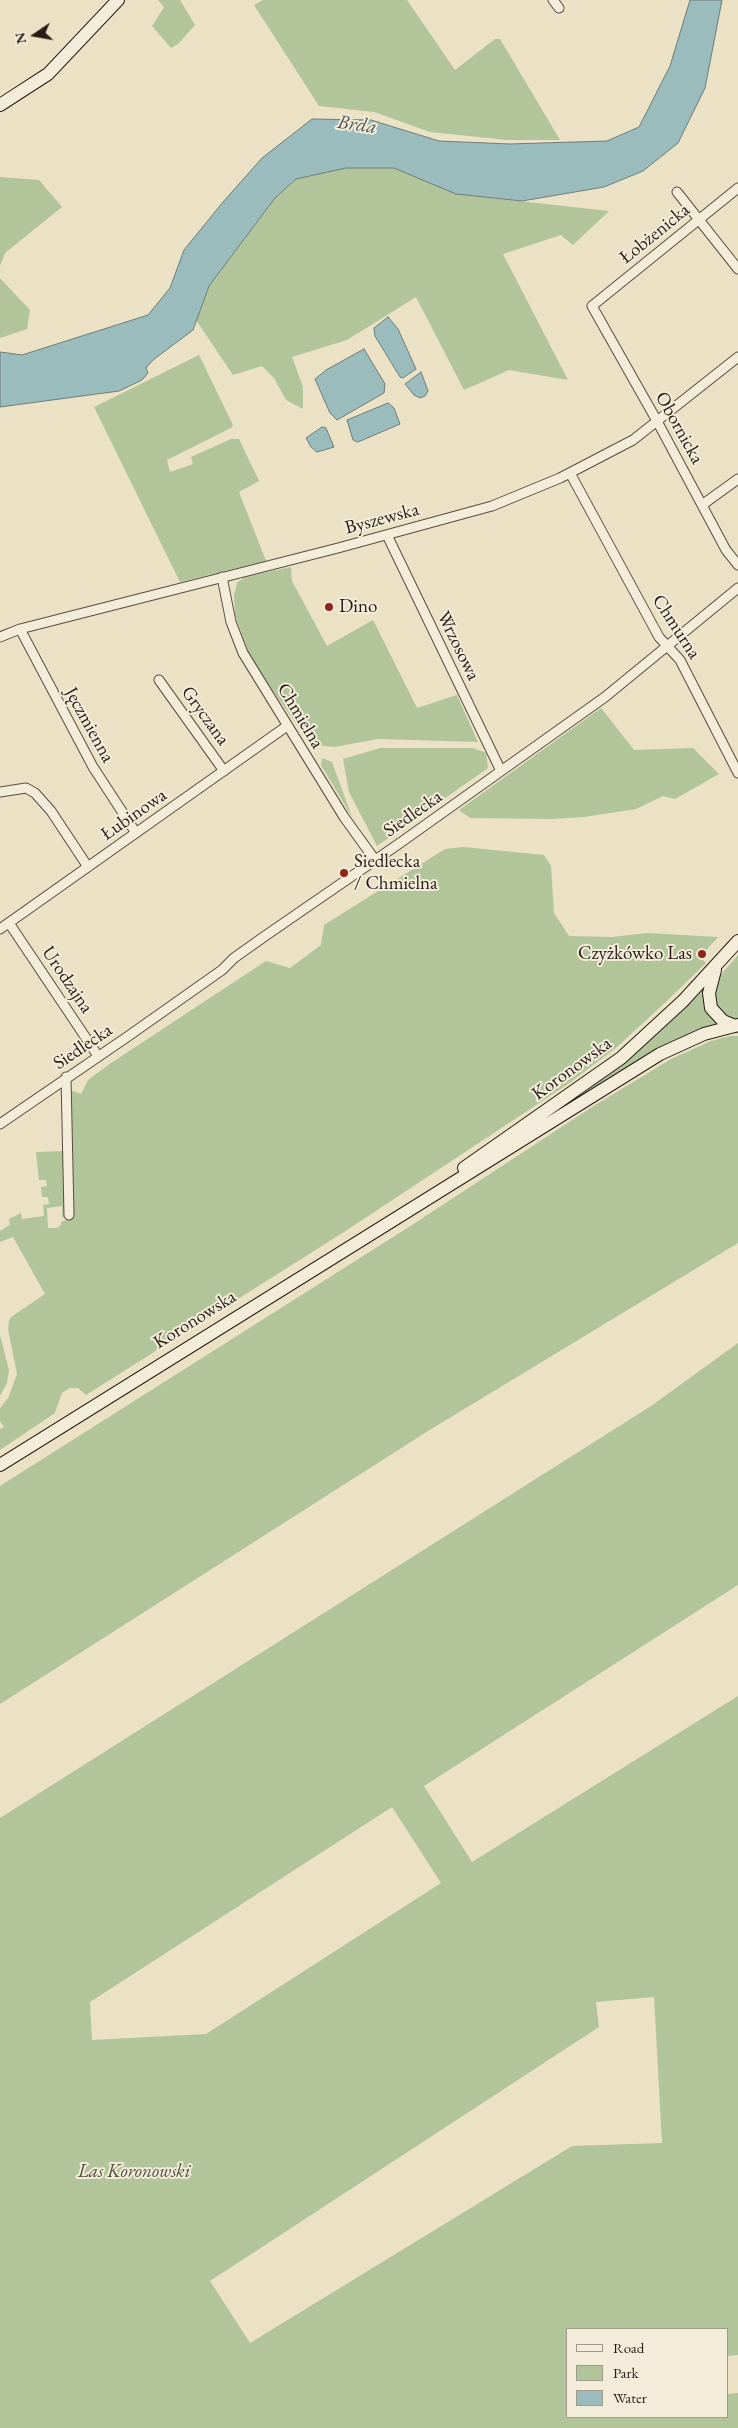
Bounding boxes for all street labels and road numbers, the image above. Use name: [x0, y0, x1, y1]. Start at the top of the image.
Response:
street label: Łobżenicka: [615, 199, 695, 269]
street label: Obornicka: [650, 388, 708, 468]
street label: Byszewska: [342, 498, 422, 540]
street label: Chmurna: [647, 591, 705, 663]
street label: Wrzosowa: [431, 608, 485, 684]
street label: Chmielna: [272, 679, 328, 753]
street label: Gryczana: [176, 682, 234, 750]
street label: Jęczmienna: [59, 683, 119, 767]
street label: Łubinowa: [97, 784, 171, 846]
street label: Siedlecka: [379, 786, 447, 842]
street label: Urodzajna: [36, 942, 98, 1018]
street label: Siedlecka: [49, 1019, 117, 1075]
street label: Koronowska: [528, 1032, 616, 1106]
street label: Koronowska: [150, 1286, 240, 1354]

